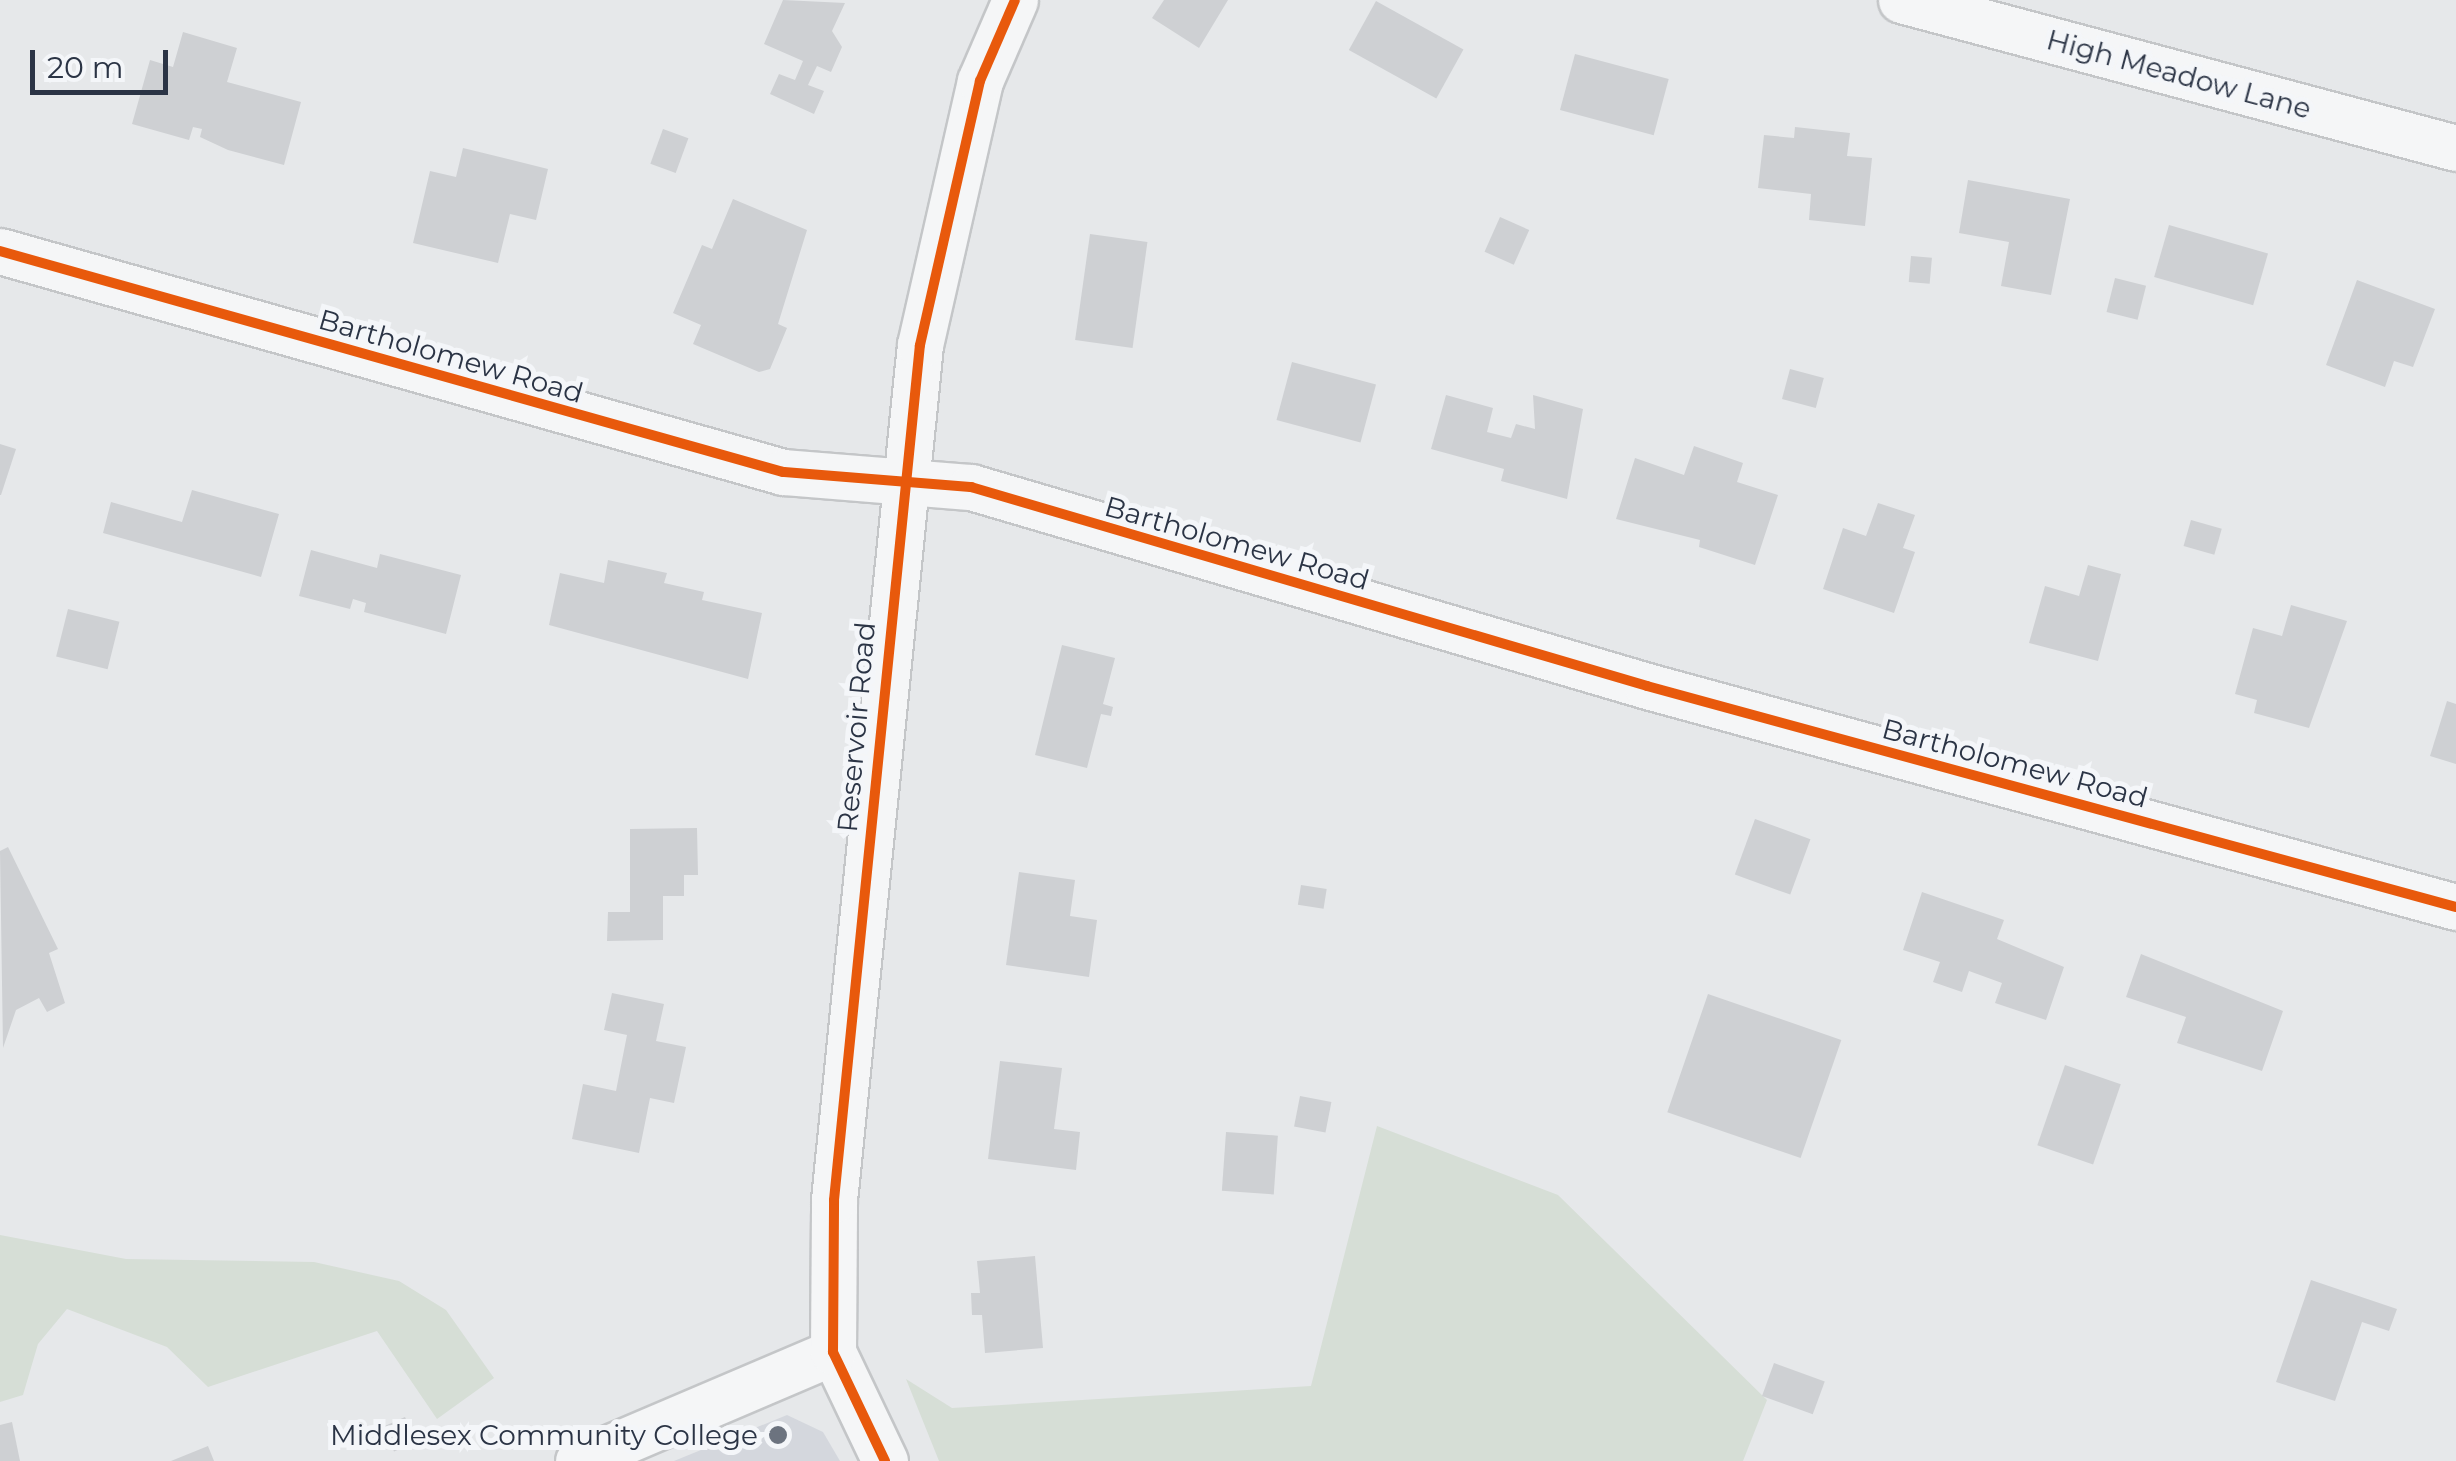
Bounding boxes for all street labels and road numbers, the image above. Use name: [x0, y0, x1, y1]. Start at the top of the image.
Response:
street label: High Meadow Lane: [2043, 23, 2315, 125]
street label: Bartholomew Road: [315, 302, 587, 410]
street label: Bartholomew Road: [1101, 489, 1373, 597]
street label: Reservoir Road: [830, 620, 882, 834]
street label: Bartholomew Road: [1878, 711, 2152, 815]

